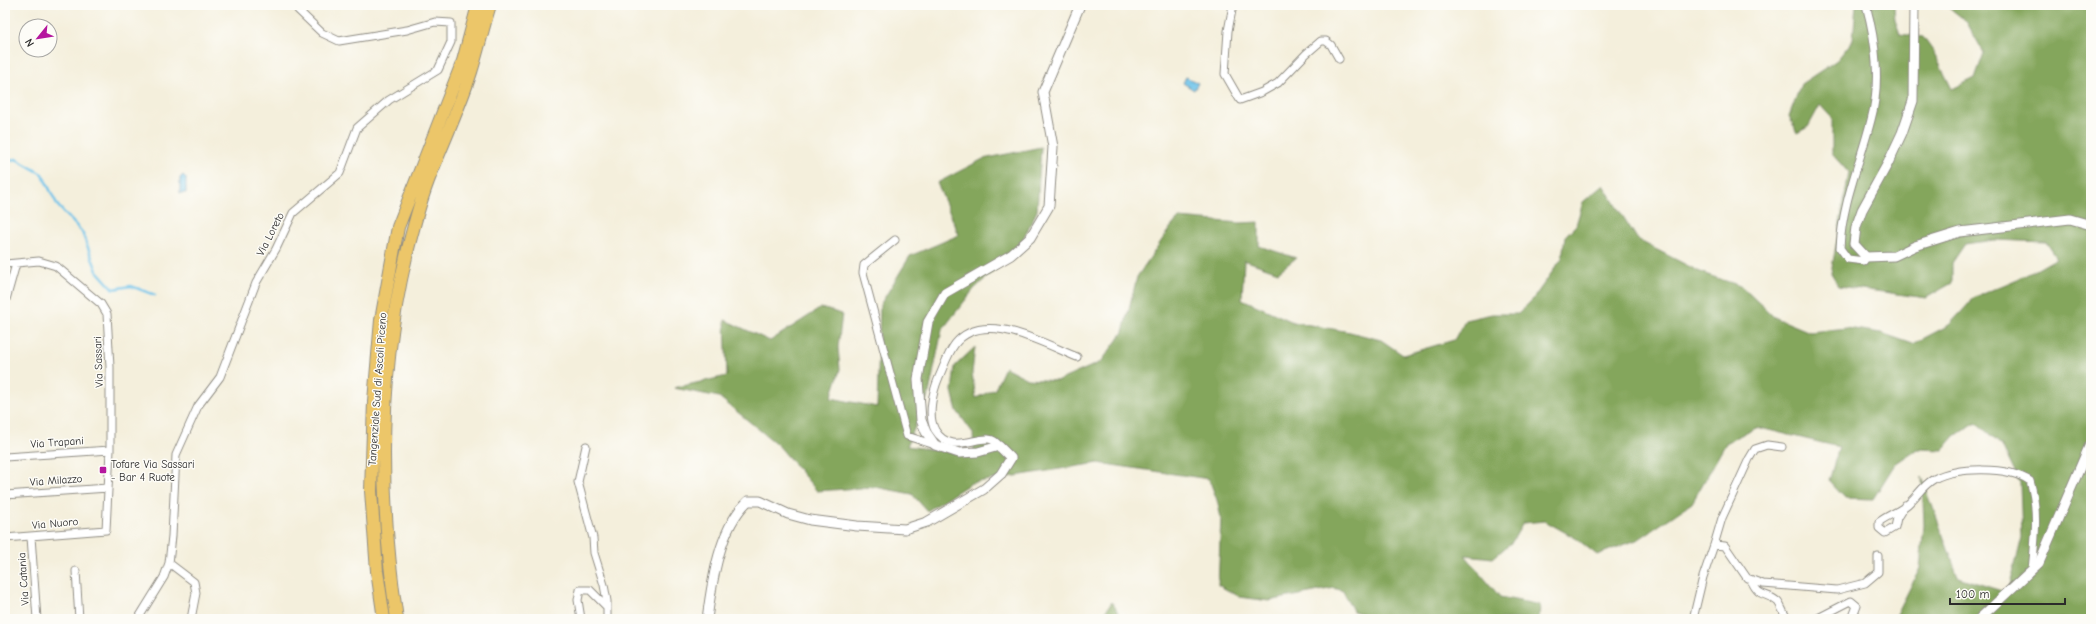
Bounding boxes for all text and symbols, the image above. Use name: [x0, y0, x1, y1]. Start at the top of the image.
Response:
north arrow: [18, 18, 58, 58]
text: N: [22, 36, 37, 49]
street label: Via Loreto: [254, 210, 287, 258]
street label: Tangenziale Sud di Ascoli Piceno: [366, 312, 389, 466]
street label: Via Sassari: [91, 336, 106, 388]
street label: Via Trapani: [30, 434, 84, 451]
place label: Tofare Via Sassari - Bar 4 Ruote: [111, 458, 195, 484]
marker: Tofare Via Sassari - Bar 4 Ruote: [98, 465, 108, 475]
street label: Via Milazzo: [29, 472, 83, 489]
street label: Via Nuoro: [31, 515, 79, 532]
street label: Via Catania: [15, 552, 32, 606]
scale bar: [1950, 580, 2065, 606]
text: 100 m: [1956, 587, 1989, 601]

